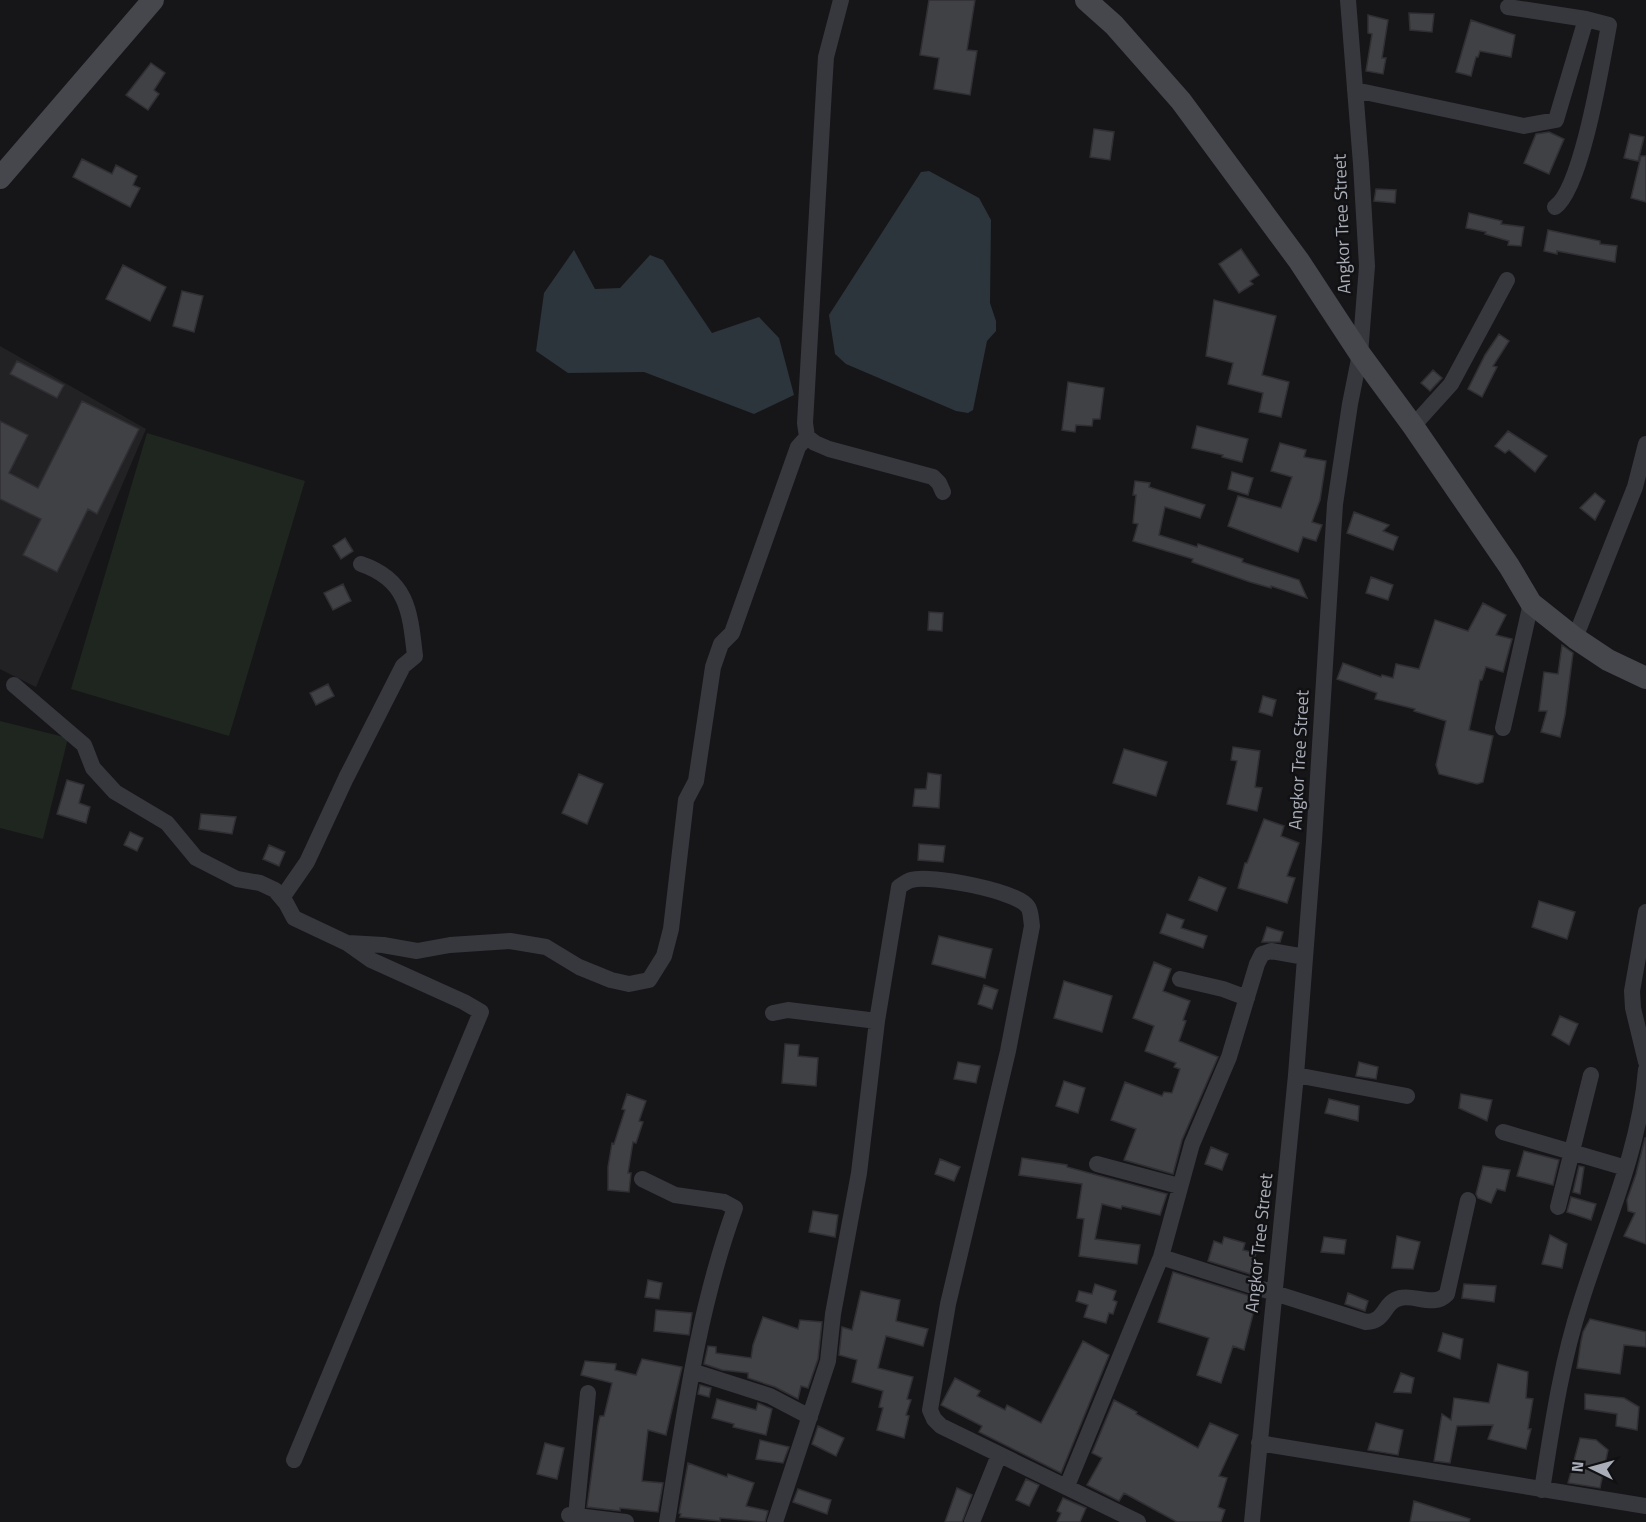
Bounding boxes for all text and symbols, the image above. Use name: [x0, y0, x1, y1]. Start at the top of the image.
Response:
street label: Angkor Tree Street: [1326, 153, 1357, 295]
street label: Angkor Tree Street: [1281, 689, 1316, 831]
street label: Angkor Tree Street: [1238, 1171, 1279, 1314]
north arrow: [1562, 1438, 1622, 1498]
text: N: [1565, 1460, 1589, 1473]

